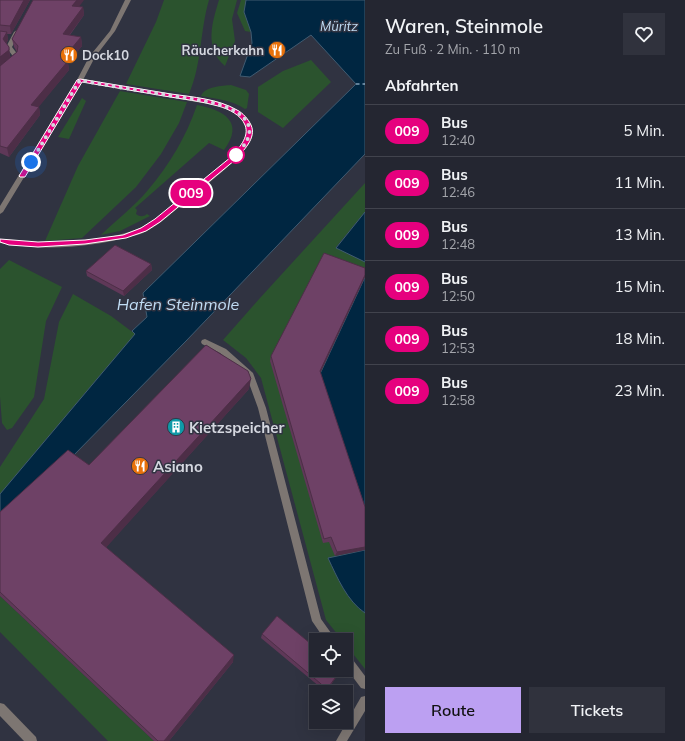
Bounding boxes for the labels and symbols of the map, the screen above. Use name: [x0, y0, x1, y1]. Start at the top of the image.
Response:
water label: Müritz: [320, 18, 358, 34]
restaurant icon: Räucherkahn: [267, 40, 287, 60]
place label: Räucherkahn: [182, 42, 264, 58]
restaurant icon: Dock10: [59, 45, 79, 65]
place label: Dock10: [82, 47, 129, 63]
unlabelled marker: [227, 146, 245, 164]
your location: [21, 152, 41, 172]
line badge: 009: [168, 180, 214, 206]
water label: Hafen Steinmole: [117, 294, 239, 314]
building icon: Kietzspeicher: [166, 417, 186, 437]
place label: Kietzspeicher: [189, 418, 284, 437]
restaurant icon: Asiano: [130, 456, 150, 476]
place label: Asiano: [153, 457, 203, 476]

